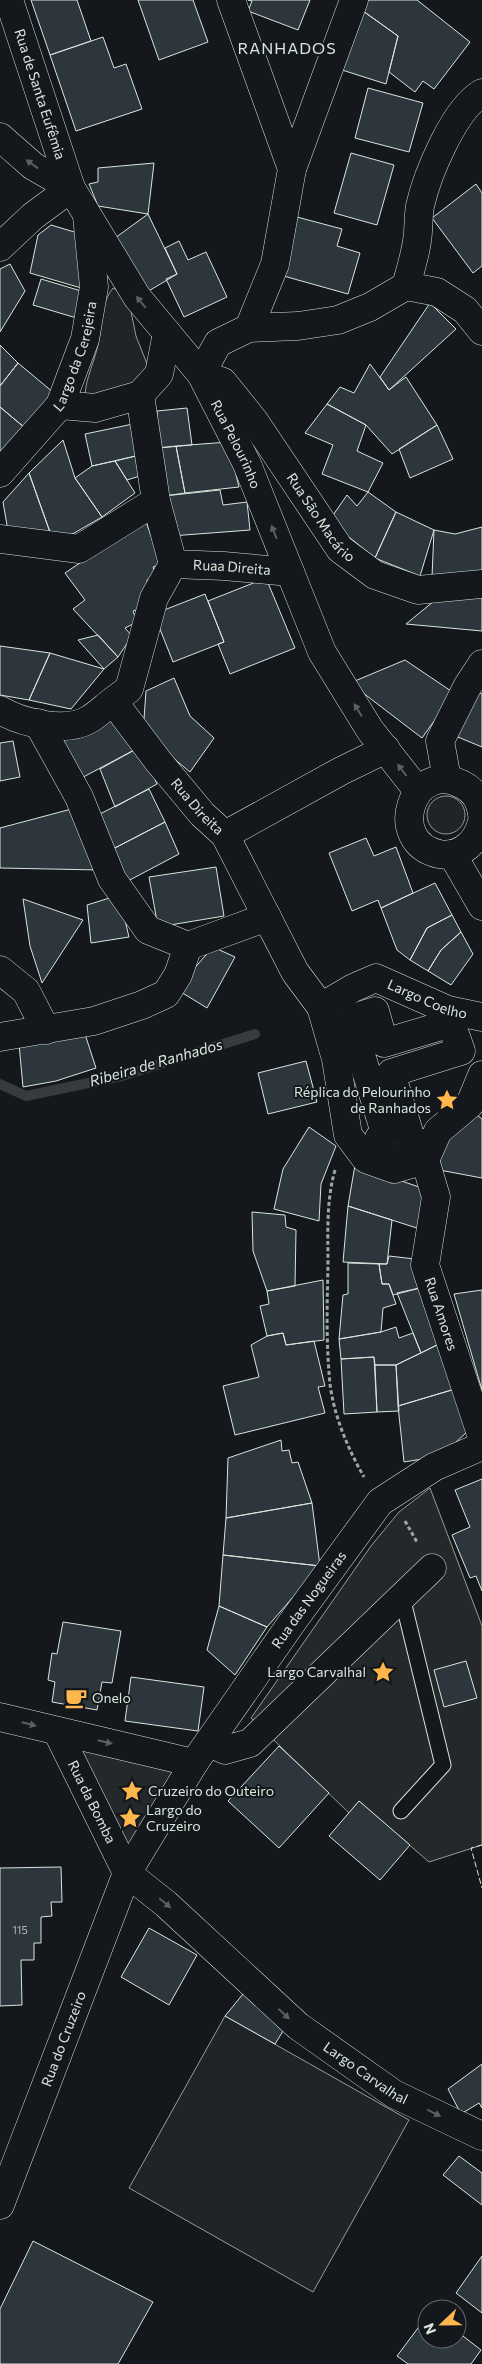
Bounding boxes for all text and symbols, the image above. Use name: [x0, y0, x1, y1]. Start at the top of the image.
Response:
street label: Rua de Santa Eufêmia: [11, 26, 70, 161]
district label: RANHADOS: [237, 38, 337, 57]
one-way arrow: [26, 159, 39, 170]
one-way arrow: [136, 296, 147, 309]
street label: Largo da Cerejeira: [49, 300, 99, 415]
street label: Rua Pelourinho: [208, 397, 265, 491]
street label: Rua São Macário: [283, 469, 359, 565]
one-way arrow: [270, 524, 278, 539]
street label: Ruaa Direita: [193, 556, 272, 578]
one-way arrow: [353, 703, 362, 717]
one-way arrow: [397, 763, 407, 777]
street label: Rua Direita: [168, 774, 228, 838]
street label: Largo Coelho: [385, 975, 469, 1022]
water label: Ribeira de Ranhados: [87, 1034, 225, 1090]
place label: Réplica do Pelourinho de Ranhados: [294, 1083, 431, 1116]
place icon: Réplica do Pelourinho de Ranhados: [434, 1087, 460, 1113]
street label: Rua Amores: [422, 1275, 462, 1353]
street label: Rua das Nogueiras: [268, 1547, 349, 1651]
place icon: Largo Carvalhal: [370, 1659, 396, 1685]
place label: Largo Carvalhal: [267, 1663, 366, 1680]
cafe icon: Onelo: [63, 1685, 89, 1711]
place label: Onelo: [92, 1689, 131, 1706]
one-way arrow: [21, 1720, 36, 1728]
one-way arrow: [97, 1738, 112, 1746]
street label: Rua da Bomba: [65, 1757, 120, 1846]
place icon: Cruzeiro do Outeiro: [119, 1778, 145, 1804]
place label: Cruzeiro do Outeiro: [148, 1782, 274, 1799]
place label: Largo do Cruzeiro: [146, 1801, 202, 1834]
place icon: Largo do Cruzeiro: [117, 1805, 143, 1831]
one-way arrow: [158, 1898, 171, 1909]
house number: 115: [12, 1923, 28, 1936]
street label: Rua do Cruzeiro: [37, 1988, 89, 2089]
one-way arrow: [278, 2008, 290, 2020]
street label: Largo Carvalhal: [320, 2038, 411, 2107]
one-way arrow: [427, 2109, 441, 2117]
north arrow: [417, 2299, 467, 2349]
text: N: [420, 2321, 439, 2337]

